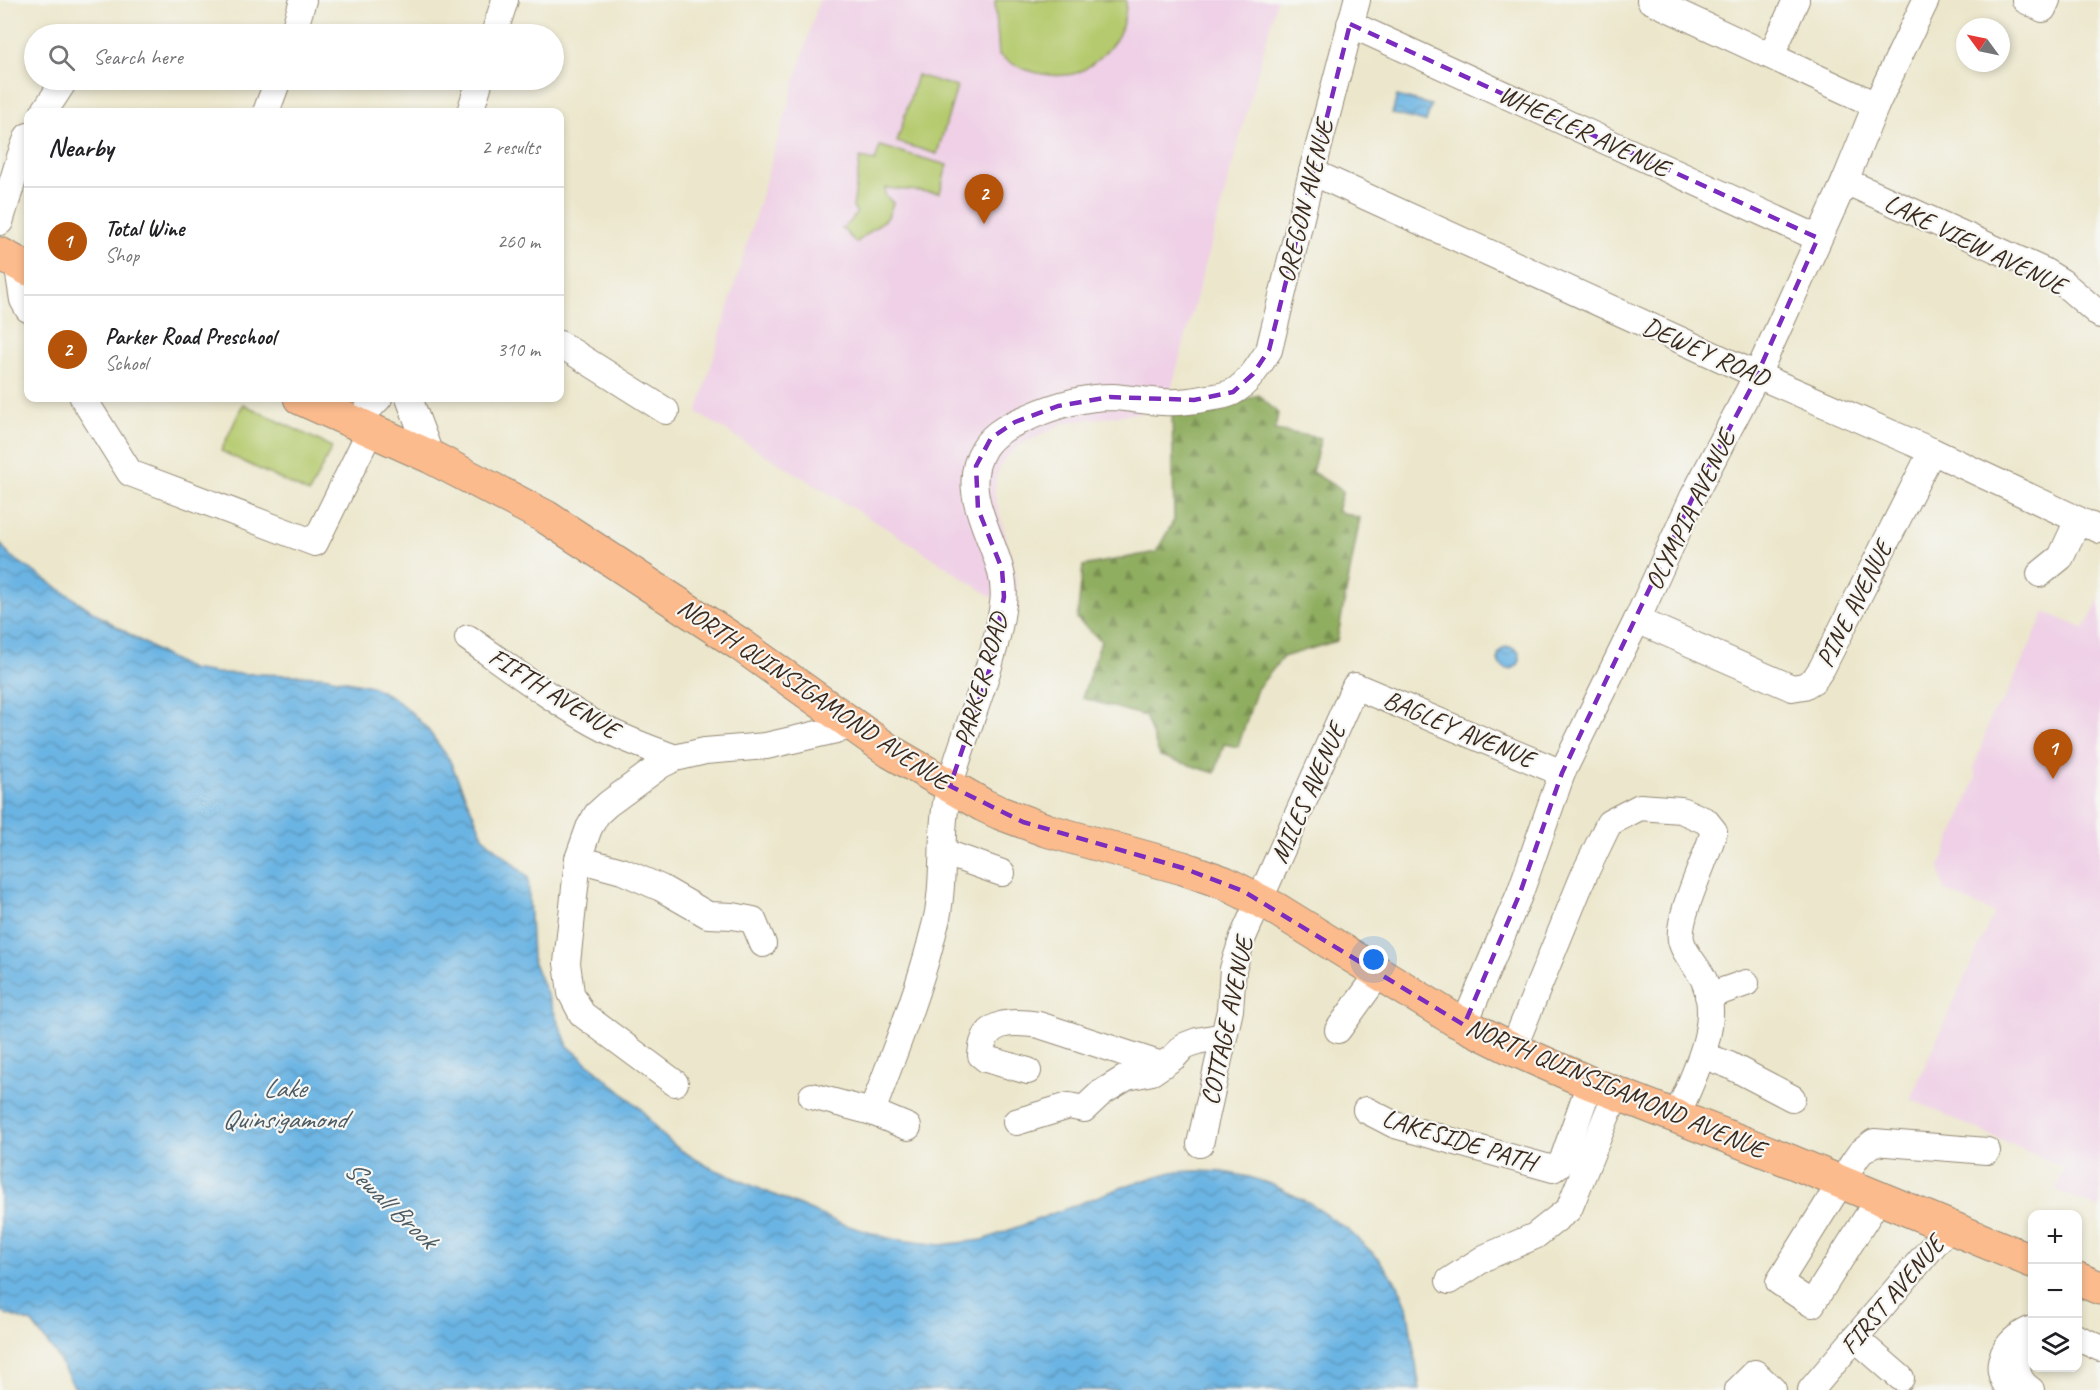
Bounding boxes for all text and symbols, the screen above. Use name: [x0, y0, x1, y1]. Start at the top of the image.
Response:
north arrow: [1956, 18, 2010, 72]
search box: [24, 24, 564, 90]
icon: search: [45, 41, 78, 74]
text: Search here: [93, 43, 183, 71]
street label: WHEELER AVENUE: [1494, 77, 1677, 186]
street label: OREGON AVENUE: [1269, 113, 1342, 286]
text: Nearby: [48, 131, 113, 164]
text: 2 results: [481, 135, 540, 160]
pin: 2: [964, 174, 1004, 224]
street label: LAKE VIEW AVENUE: [1879, 186, 2074, 304]
text: Total Wine: [105, 215, 184, 243]
text: 1: [63, 229, 72, 254]
text: 260 m: [497, 229, 540, 254]
text: Shop: [105, 243, 139, 268]
street label: DEWEY ROAD: [1638, 310, 1776, 395]
text: Parker Road Preschool: [105, 323, 276, 351]
text: 2: [63, 337, 72, 362]
text: 310 m: [497, 337, 540, 362]
text: School: [105, 351, 148, 376]
street label: OLYMPIA AVENUE: [1637, 422, 1744, 595]
street label: PINE AVENUE: [1808, 532, 1902, 673]
street label: NORTH QUINSIGAMOND AVENUE: [671, 590, 959, 799]
street label: PARKER ROAD: [946, 607, 1017, 751]
street label: FIFTH AVENUE: [483, 640, 628, 748]
street label: BAGLEY AVENUE: [1379, 682, 1543, 777]
street label: MILES AVENUE: [1263, 715, 1355, 868]
pin: 1: [2034, 730, 2072, 779]
street label: COTTAGE AVENUE: [1193, 931, 1262, 1108]
your location: [1359, 945, 1388, 974]
street label: NORTH QUINSIGAMOND AVENUE: [1461, 1010, 1774, 1167]
water label: Lake Quinsigamond: [222, 1071, 354, 1136]
street label: LAKESIDE PATH: [1378, 1101, 1544, 1180]
water label: Sewall Brook: [338, 1153, 447, 1258]
map controls: [2028, 1210, 2082, 1372]
button: +: [2028, 1210, 2082, 1264]
street label: FIRST AVENUE: [1833, 1226, 1954, 1361]
button: −: [2028, 1264, 2082, 1318]
button: layers: [2028, 1318, 2082, 1372]

